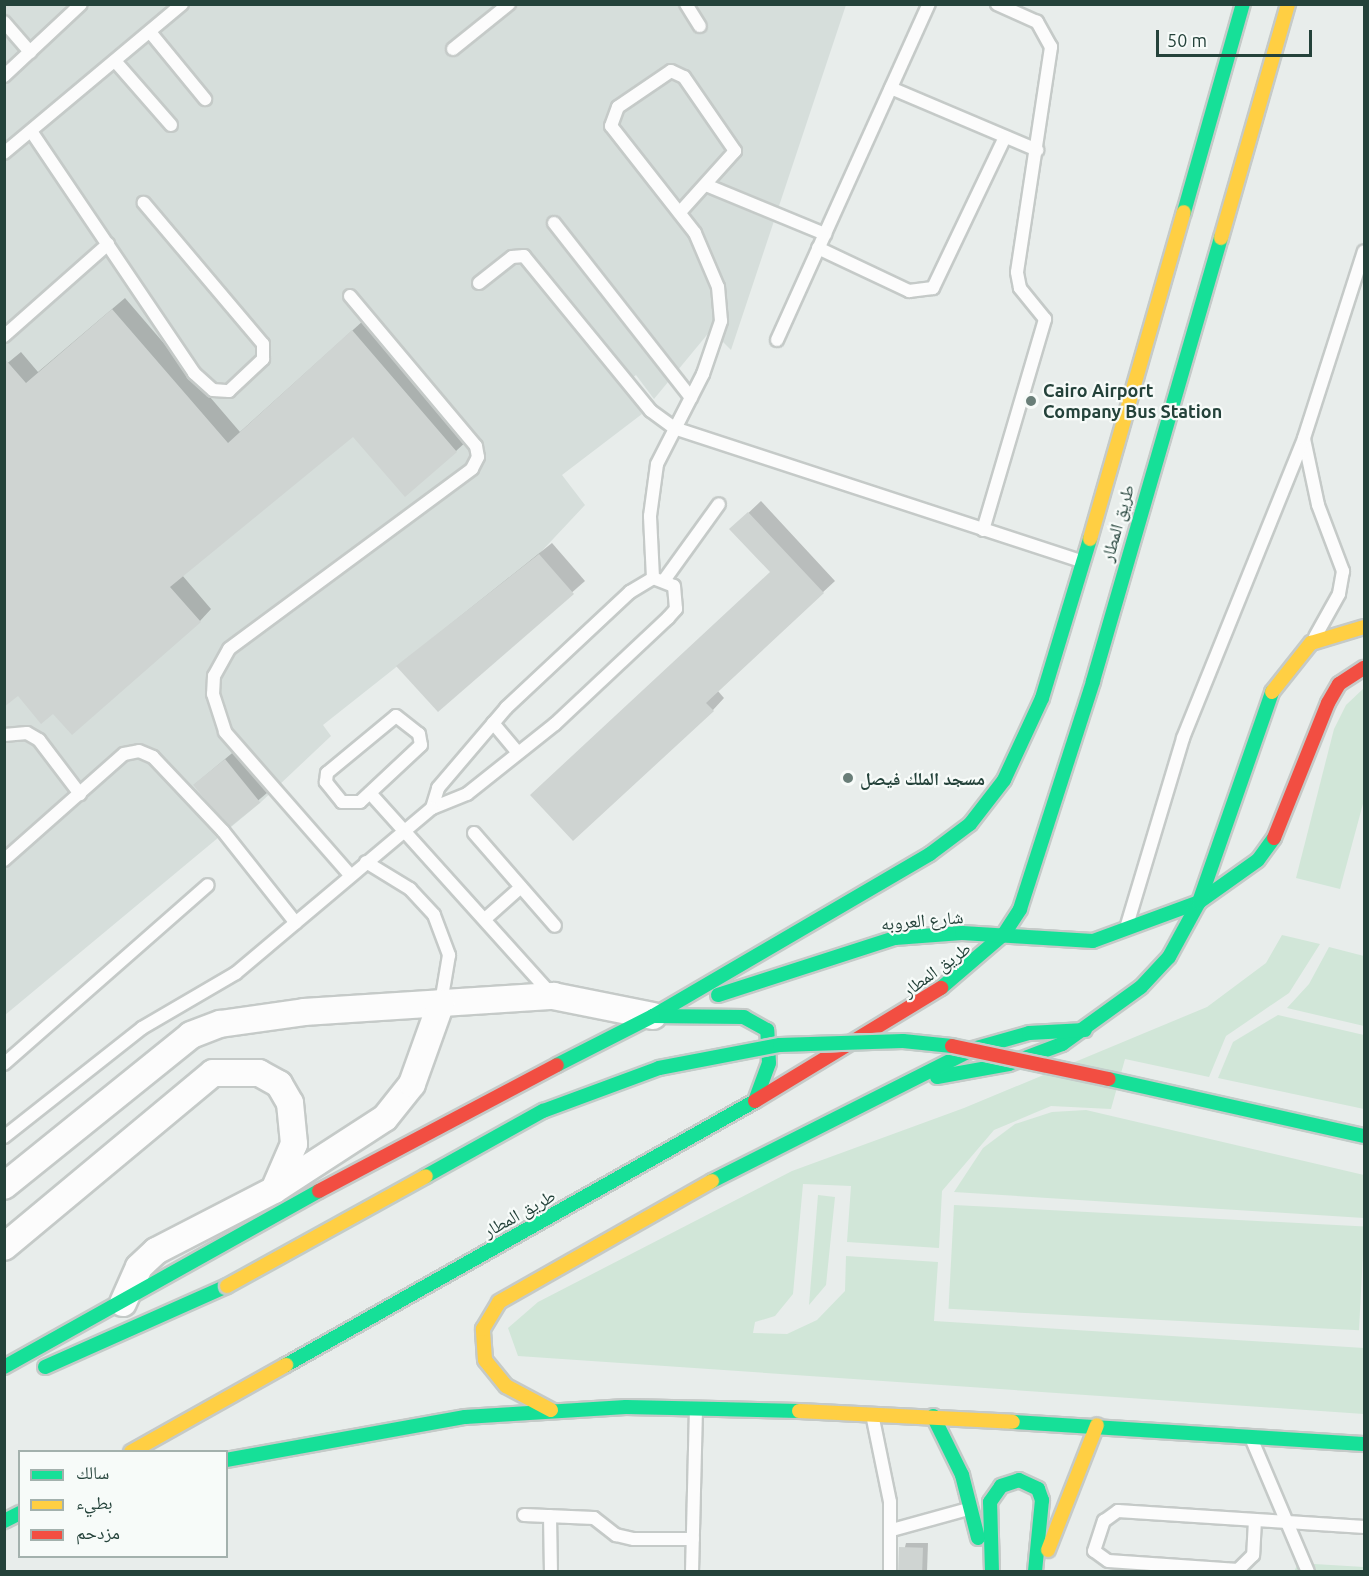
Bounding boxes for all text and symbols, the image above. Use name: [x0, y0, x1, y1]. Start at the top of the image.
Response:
scale bar: [1159, 18, 1315, 56]
text: 50 m: [1167, 30, 1207, 50]
place label: Cairo Airport Company Bus Station: [1043, 380, 1222, 422]
marker: Cairo Airport Company Bus Station: [1024, 394, 1038, 408]
street label: طريق المطار: [1096, 482, 1138, 564]
place label: مسجد الملك فيصل: [860, 767, 985, 789]
marker: مسجد الملك فيصل: [841, 771, 855, 785]
street label: شارع العروبه: [880, 906, 964, 934]
street label: طريق المطار: [898, 937, 974, 1001]
street label: طريق المطار: [479, 1184, 559, 1242]
legend: [18, 1450, 228, 1558]
text: سالك: [76, 1462, 109, 1482]
text: بطيء: [76, 1492, 113, 1512]
text: مزدحم: [76, 1522, 120, 1542]

